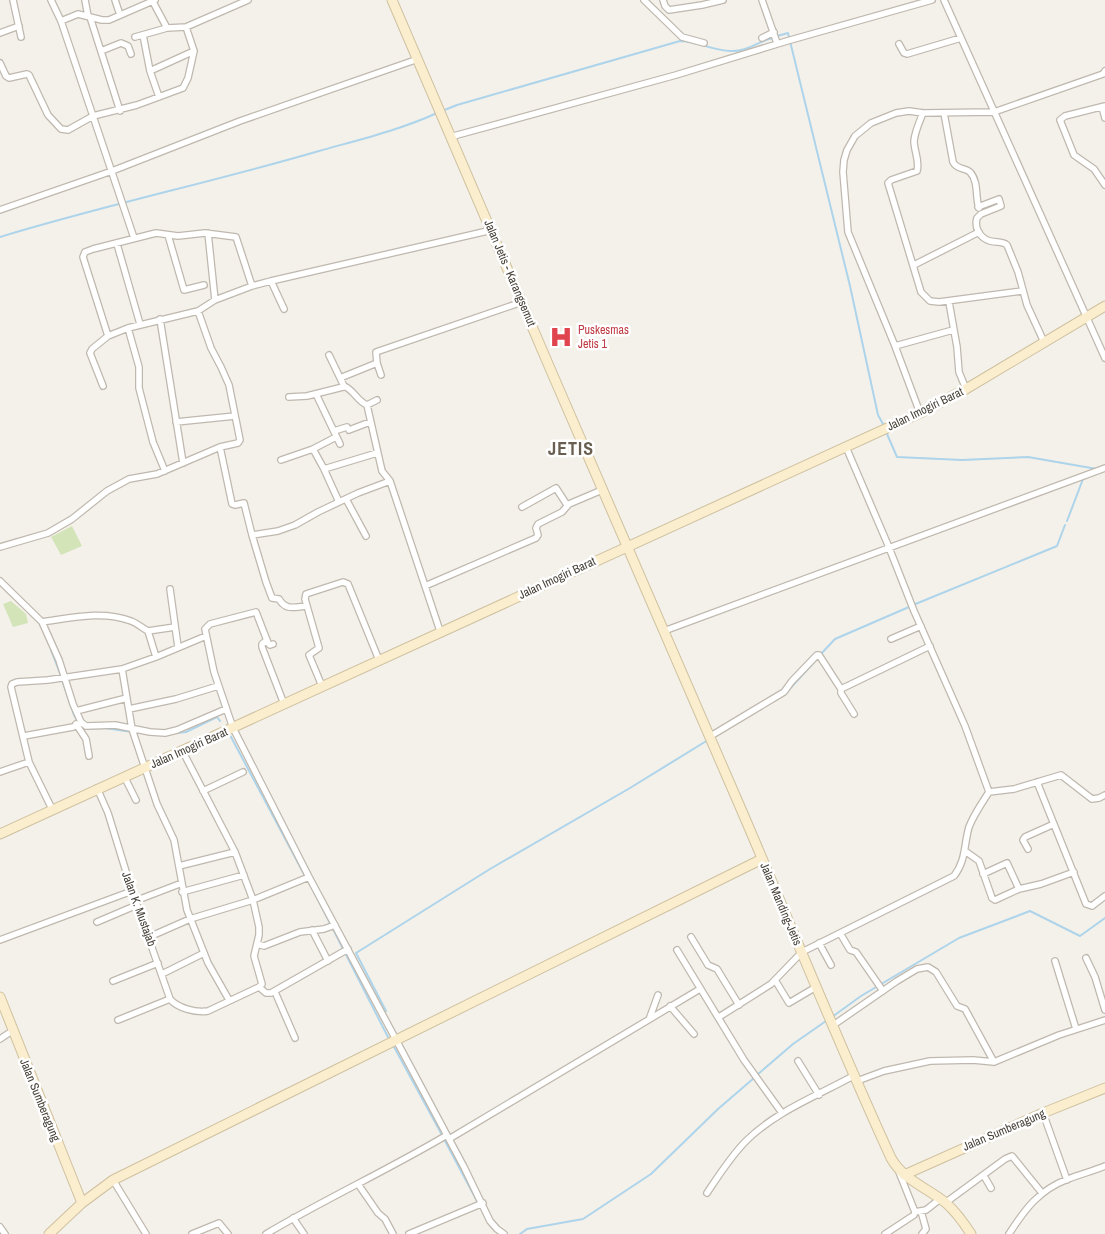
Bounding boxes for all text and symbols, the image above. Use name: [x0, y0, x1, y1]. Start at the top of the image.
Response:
street label: Jalan Jetis - Karangsemut: [480, 217, 540, 329]
place label: Puskesmas Jetis 1: [578, 322, 629, 352]
hospital icon: Puskesmas Jetis 1: [548, 324, 574, 350]
street label: Jalan Imogiri Barat: [884, 383, 966, 434]
district label: JETIS: [548, 436, 594, 461]
street label: Jalan Imogiri Barat: [516, 553, 598, 603]
street label: Jalan Imogiri Barat: [148, 724, 230, 772]
street label: Jalan Manding-Jetis: [756, 860, 806, 948]
street label: Jalan K. Mustajab: [118, 870, 160, 948]
street label: Jalan Sumberagung: [16, 1056, 64, 1144]
street label: Jalan Sumberagung: [960, 1105, 1048, 1155]

